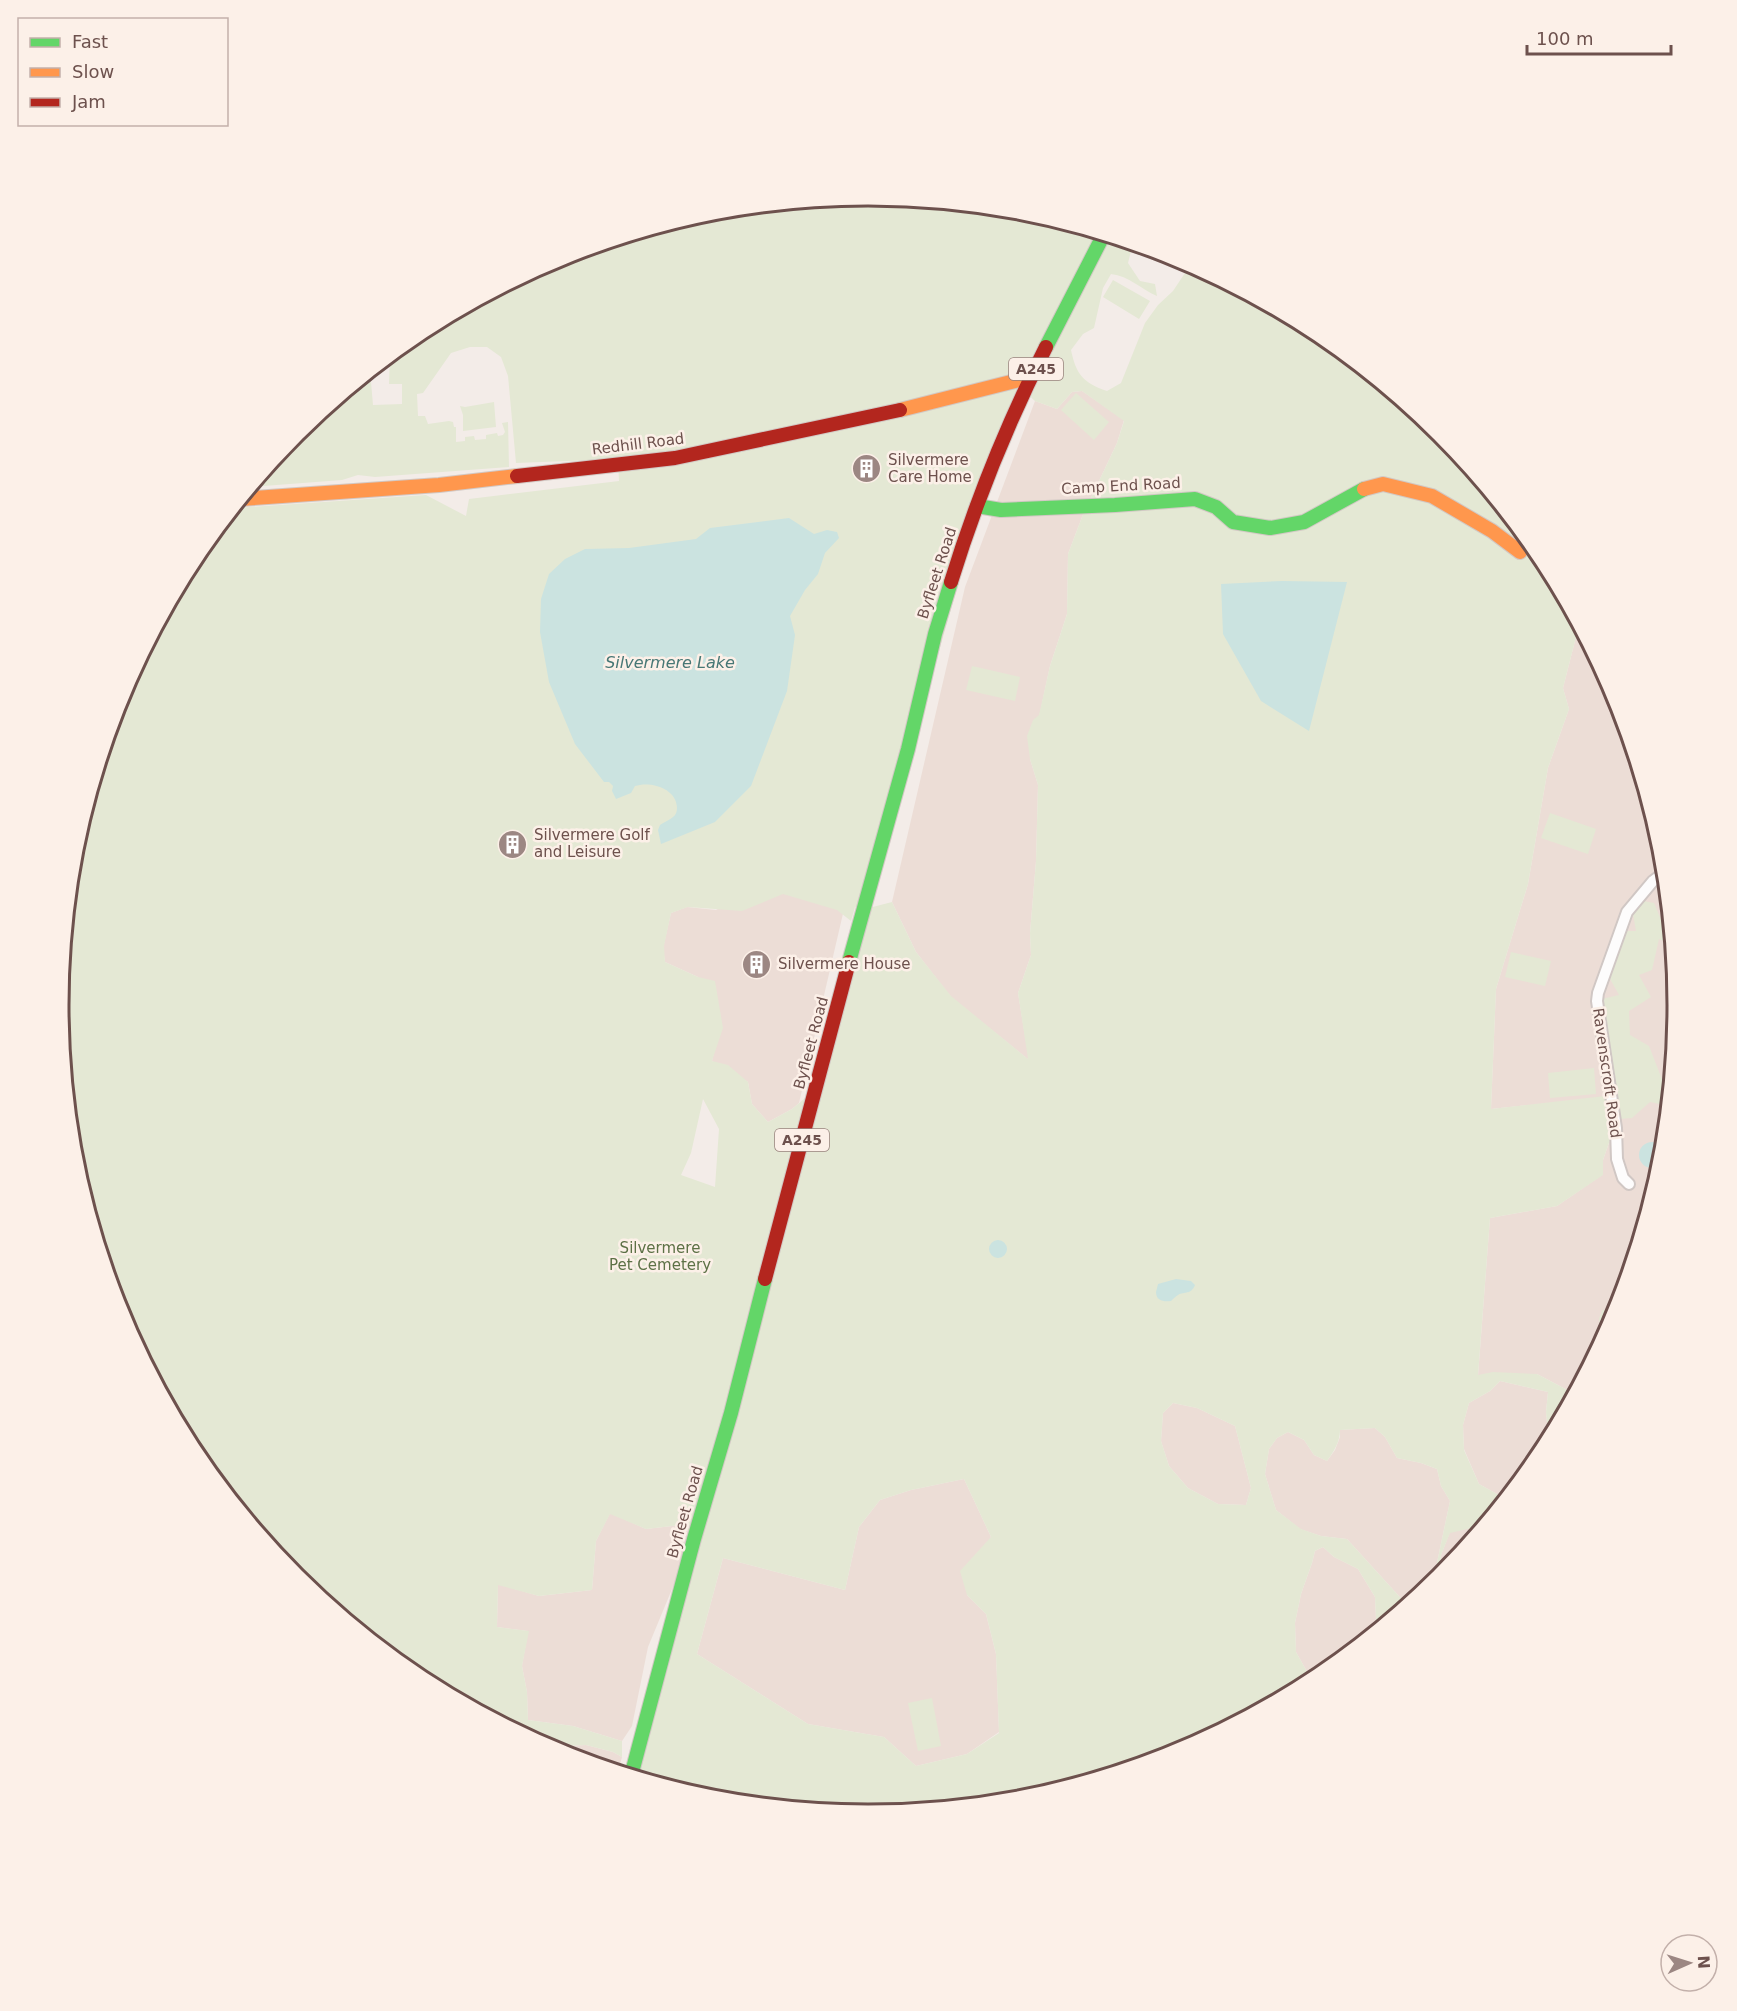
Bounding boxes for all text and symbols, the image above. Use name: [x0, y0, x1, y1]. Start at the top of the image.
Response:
legend: [18, 18, 228, 126]
scale bar: [1527, 18, 1671, 56]
text: 100 m: [1536, 28, 1594, 49]
text: Fast: [72, 31, 108, 52]
text: Slow: [72, 61, 114, 82]
text: Jam: [71, 91, 106, 112]
road number: A245: [1009, 358, 1063, 380]
street label: Redhill Road: [591, 429, 685, 459]
place label: Silvermere Care Home: [888, 451, 972, 486]
building icon: Silvermere Care Home: [851, 453, 883, 485]
street label: Camp End Road: [1061, 474, 1181, 498]
street label: Byfleet Road: [914, 525, 960, 621]
water label: Silvermere Lake: [605, 653, 735, 672]
place label: Silvermere Golf and Leisure: [534, 826, 651, 861]
building icon: Silvermere Golf and Leisure: [497, 828, 529, 860]
building icon: Silvermere House: [741, 948, 773, 980]
place label: Silvermere House: [778, 955, 911, 973]
street label: Byfleet Road: [790, 995, 832, 1091]
street label: Ravenscroft Road: [1589, 1007, 1625, 1139]
road number: A245: [775, 1129, 829, 1151]
park label: Silvermere Pet Cemetery: [609, 1239, 711, 1274]
street label: Byfleet Road: [663, 1464, 707, 1560]
north arrow: [1659, 1933, 1719, 1993]
text: N: [1694, 1955, 1713, 1969]

